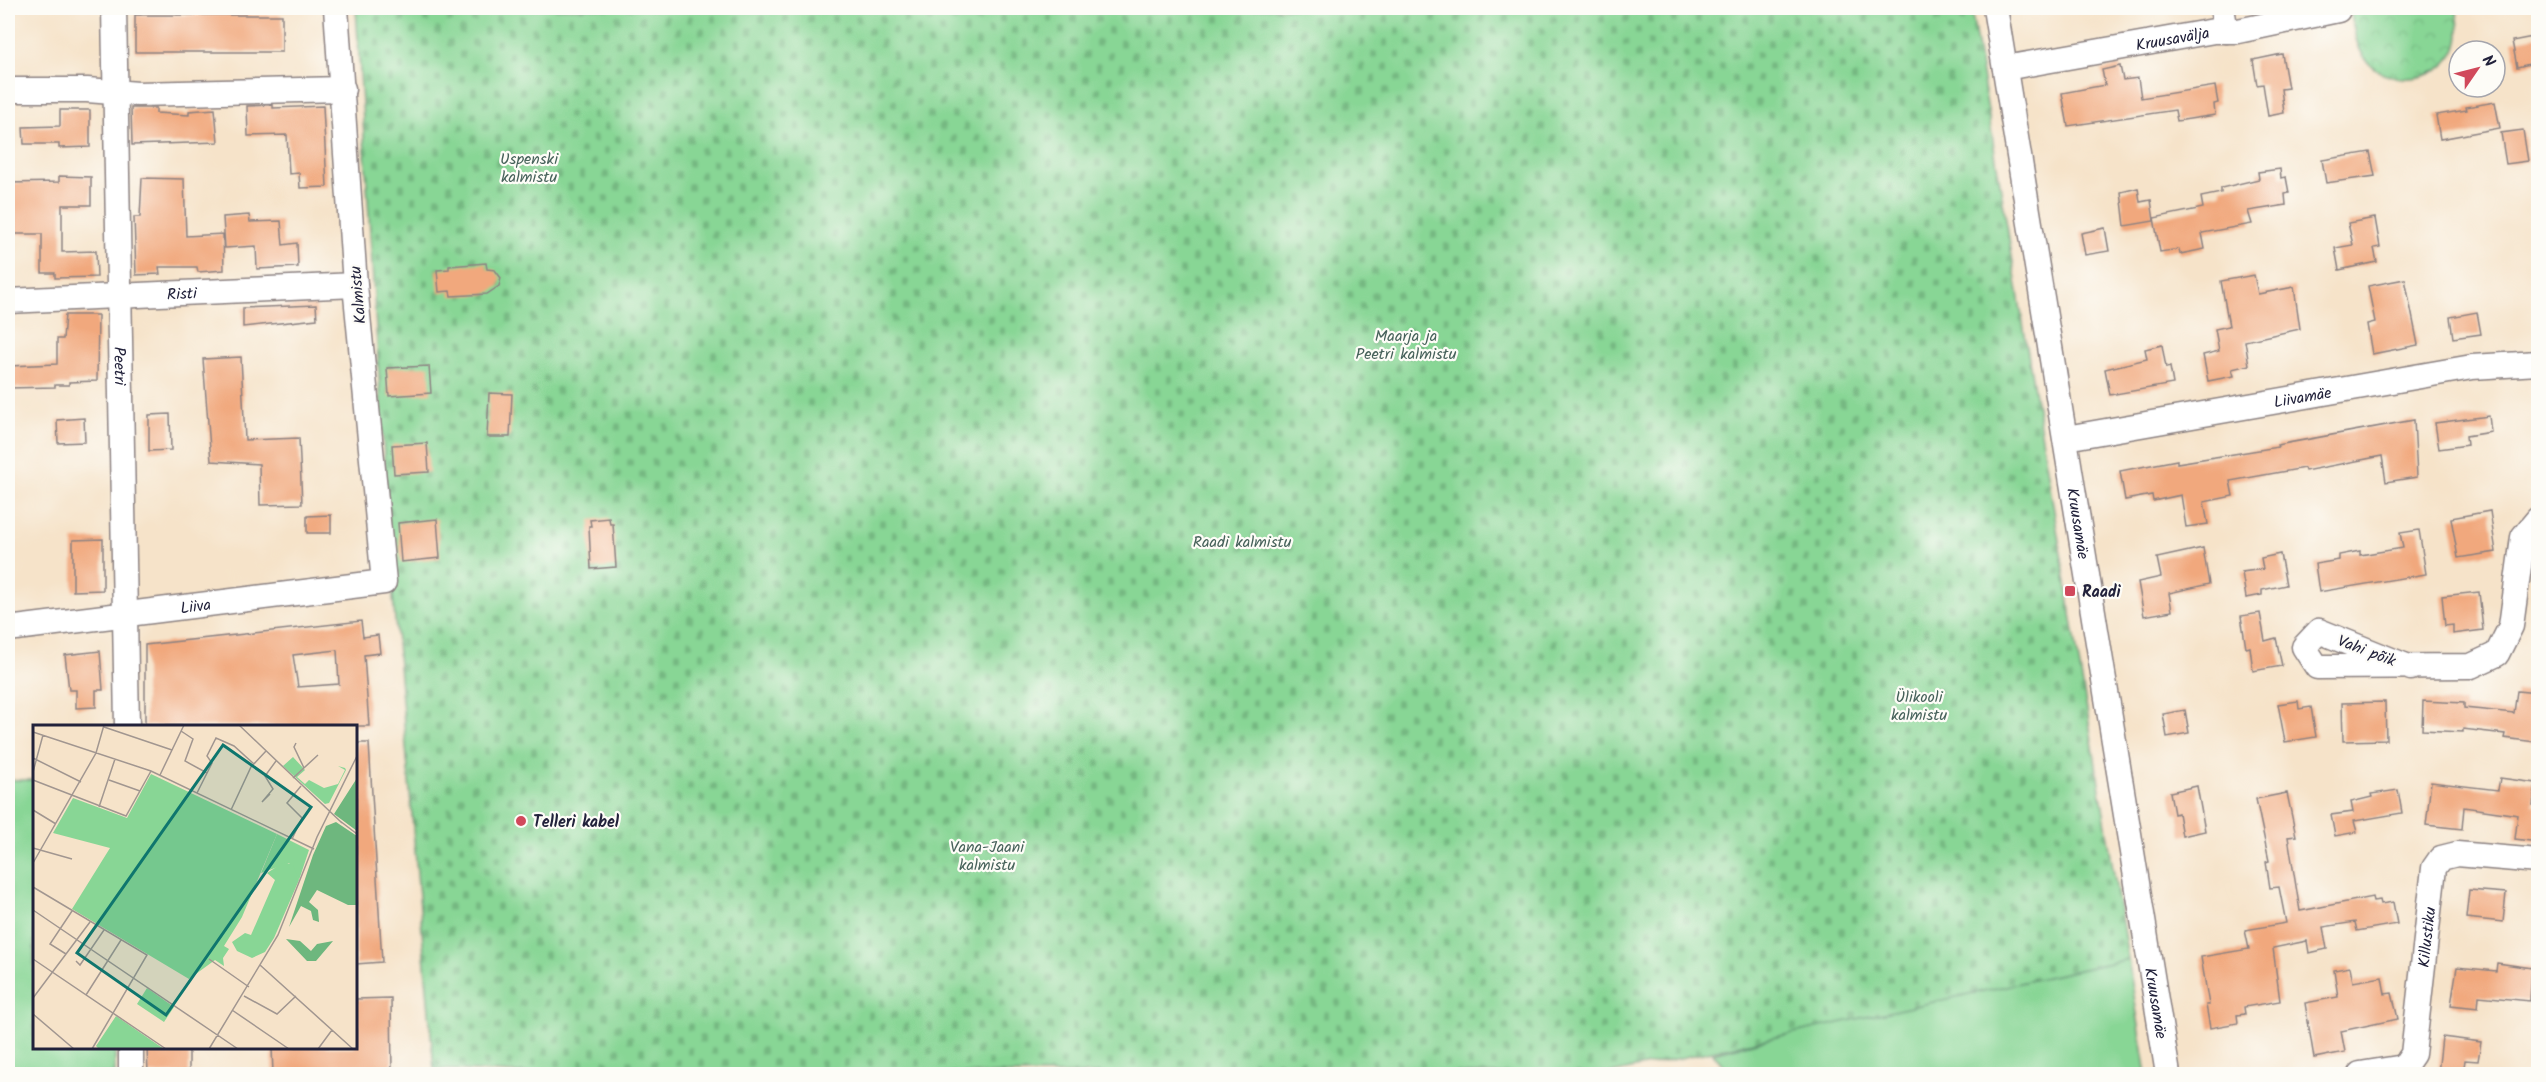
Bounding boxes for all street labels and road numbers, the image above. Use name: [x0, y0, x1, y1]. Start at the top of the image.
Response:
street label: Kruusavälja: [2134, 21, 2211, 59]
street label: Kalmistu: [343, 265, 373, 325]
street label: Risti: [166, 281, 199, 308]
street label: Peetri: [106, 347, 132, 387]
street label: Liivamäe: [2272, 381, 2333, 415]
street label: Kruusamäe: [2059, 486, 2095, 561]
street label: Liiva: [179, 593, 212, 621]
street label: Vahi põik: [2334, 629, 2400, 674]
street label: Killustiku: [2412, 905, 2444, 969]
street label: Kruusamäe: [2137, 966, 2173, 1041]

